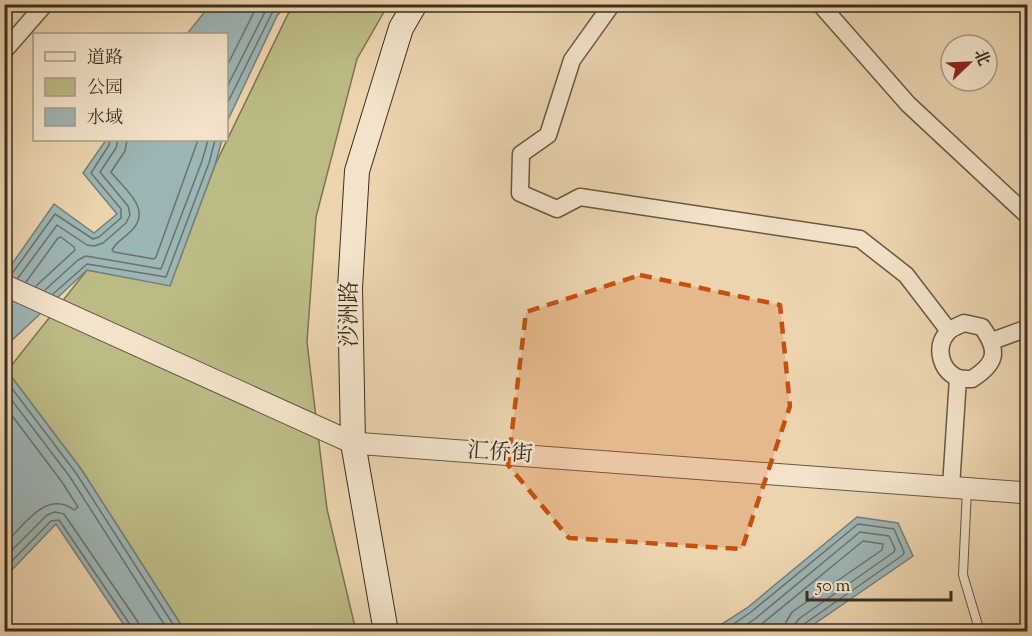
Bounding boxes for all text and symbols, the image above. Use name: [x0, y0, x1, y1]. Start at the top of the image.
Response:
legend: [33, 33, 228, 141]
north arrow: [939, 33, 999, 93]
text: 道路: [87, 46, 123, 72]
text: 北: [967, 46, 994, 70]
text: 公园: [87, 76, 123, 102]
text: 水域: [87, 106, 123, 132]
street label: 沙洲路: [335, 281, 367, 347]
street label: 汇侨街: [466, 436, 534, 472]
scale bar: [807, 564, 951, 602]
text: 50 m: [815, 574, 851, 600]

